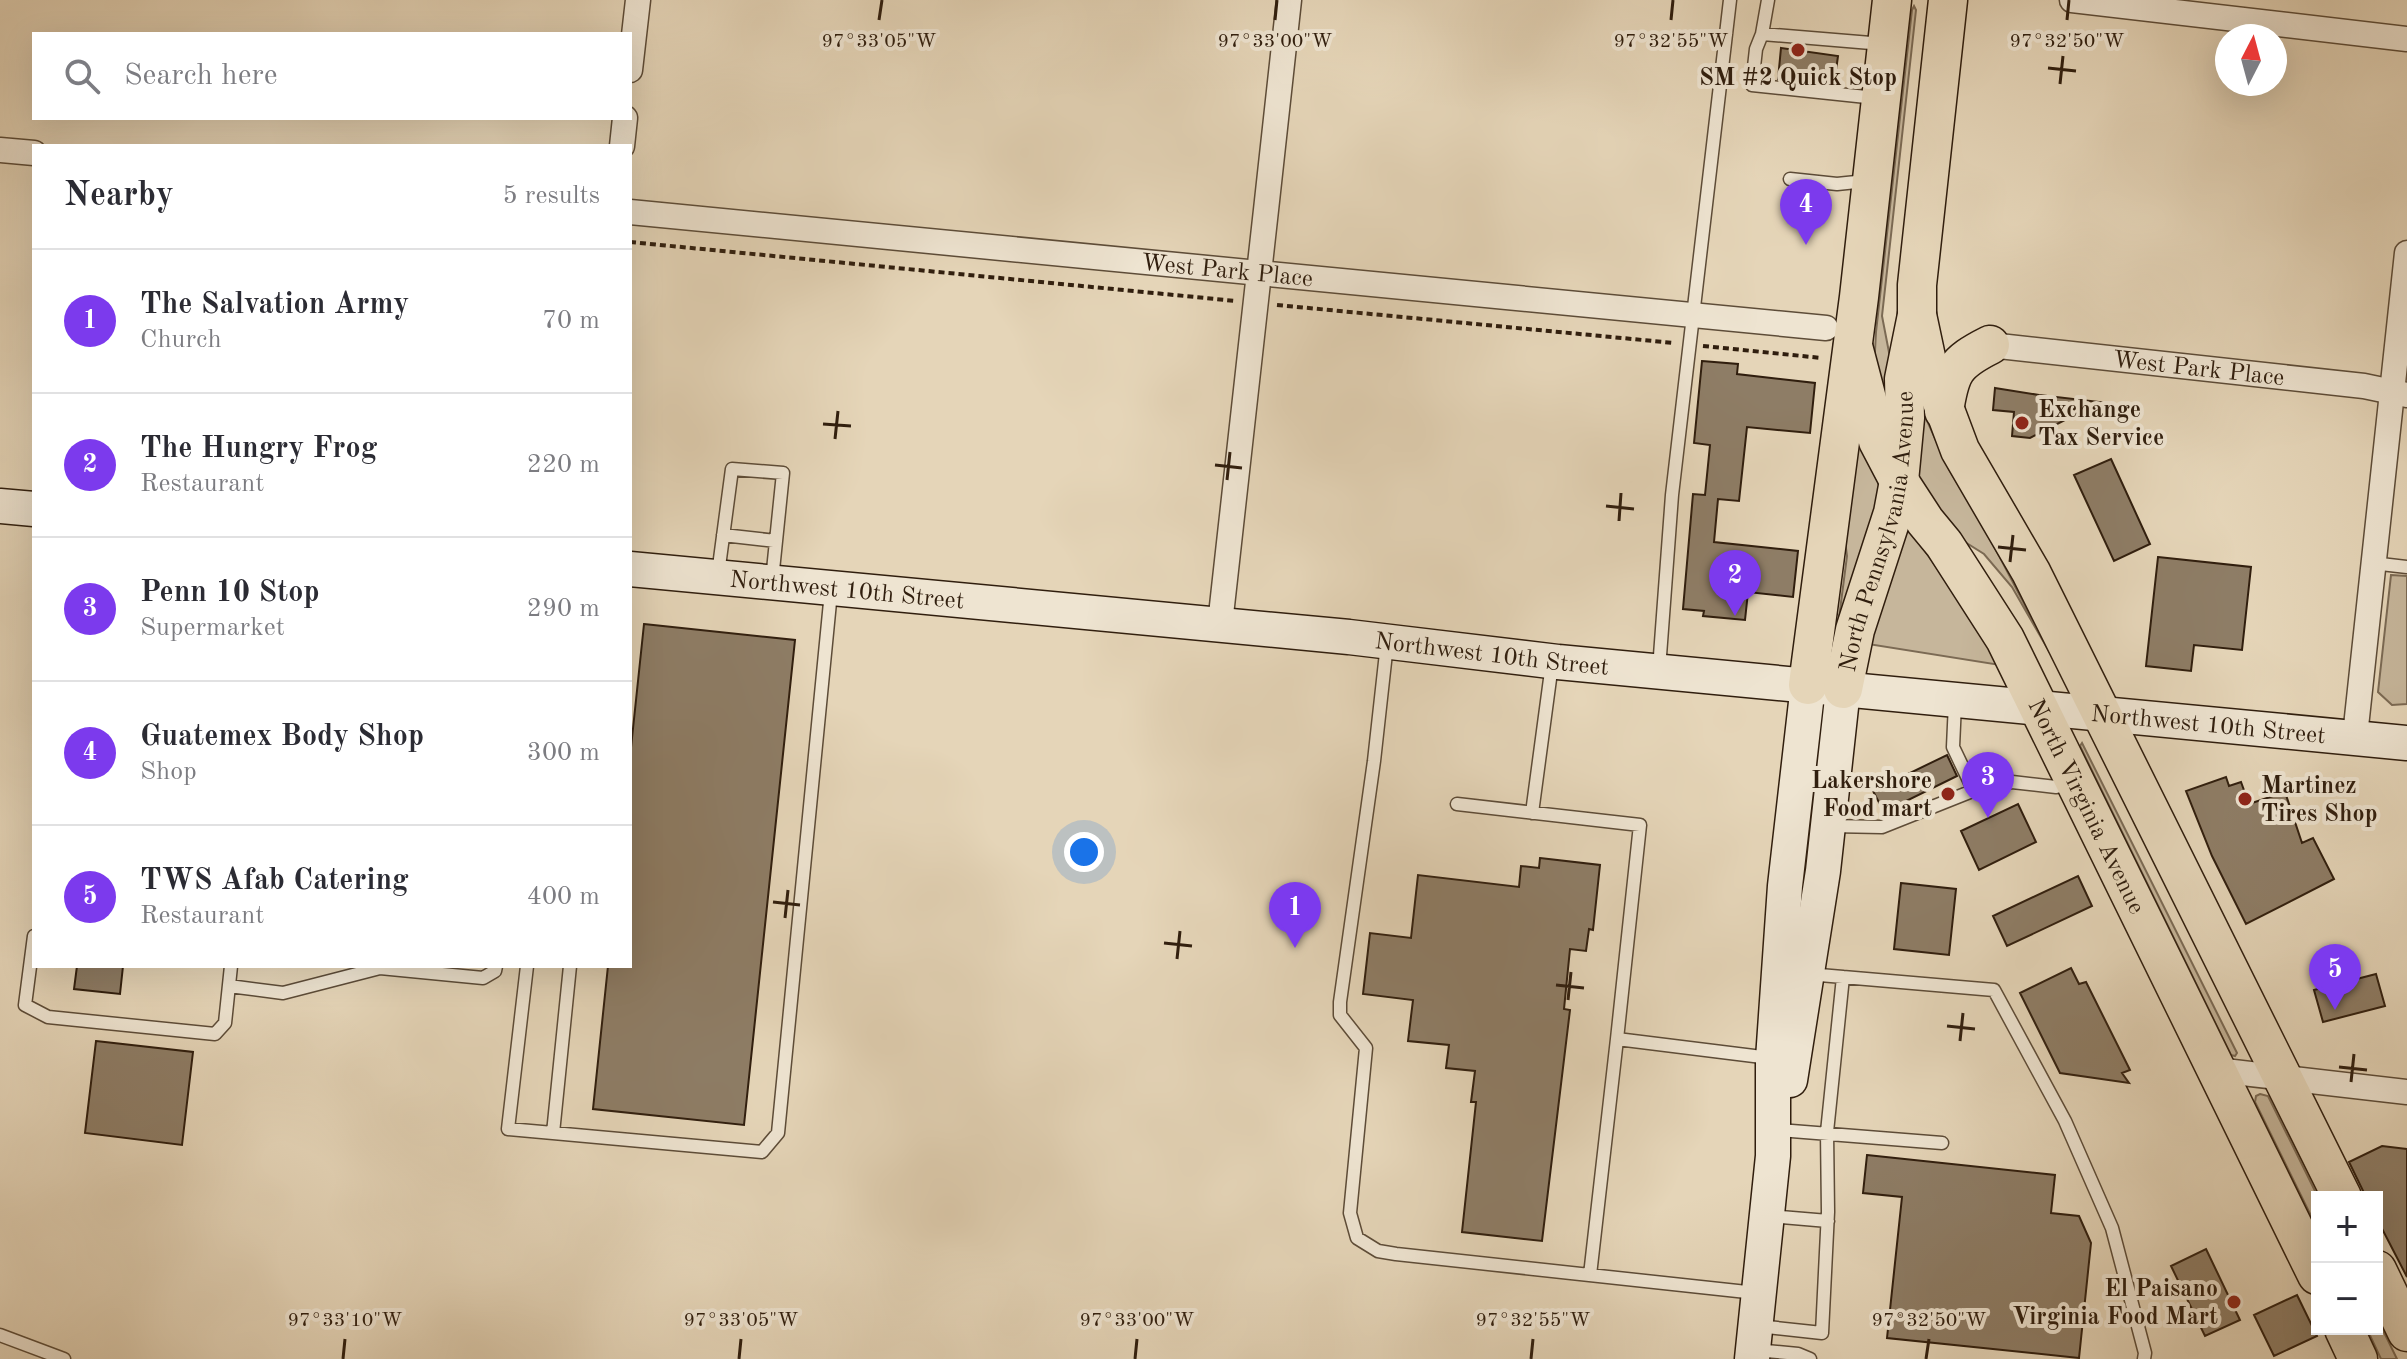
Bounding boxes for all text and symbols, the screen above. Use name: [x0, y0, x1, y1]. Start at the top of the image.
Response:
north arrow: [2215, 24, 2287, 96]
search box: [32, 32, 632, 120]
text: 97°33'05"W: [821, 32, 937, 52]
text: 97°33'00"W: [1217, 32, 1333, 52]
text: 97°32'55"W: [1613, 32, 1729, 52]
text: 97°32'50"W: [2009, 32, 2125, 52]
marker: SM #2 Quick Stop: [1789, 41, 1807, 59]
icon: search: [60, 54, 104, 98]
text: Search here: [124, 61, 278, 91]
place label: SM #2 Quick Stop: [1699, 67, 1897, 91]
text: Nearby: [64, 179, 174, 213]
pin: 4: [1780, 179, 1832, 245]
text: 5 results: [502, 183, 600, 209]
street label: West Park Place: [1140, 252, 1314, 292]
text: The Salvation Army: [140, 290, 409, 320]
text: 1: [82, 308, 98, 334]
text: 70 m: [542, 308, 600, 334]
text: Church: [140, 327, 222, 353]
street label: West Park Place: [2112, 349, 2285, 391]
street label: North Pennsylvania Avenue: [1837, 391, 1919, 674]
place label: Exchange Tax Service: [2038, 399, 2164, 451]
marker: Exchange Tax Service: [2013, 414, 2031, 432]
text: The Hungry Frog: [140, 434, 377, 464]
text: 2: [82, 452, 98, 478]
text: 220 m: [527, 452, 600, 478]
text: Restaurant: [140, 471, 264, 497]
pin: 2: [1709, 550, 1761, 616]
street label: Northwest 10th Street: [728, 568, 965, 615]
text: Penn 10 Stop: [140, 578, 320, 608]
text: 3: [82, 596, 98, 622]
text: 290 m: [527, 596, 600, 622]
text: Supermarket: [140, 615, 285, 641]
street label: Northwest 10th Street: [1373, 630, 1610, 681]
street label: North Virginia Avenue: [2022, 696, 2148, 918]
street label: Northwest 10th Street: [2090, 703, 2327, 749]
text: Guatemex Body Shop: [140, 722, 424, 752]
text: 4: [82, 740, 98, 766]
text: 300 m: [527, 740, 600, 766]
pin: 3: [1962, 752, 2014, 818]
text: Shop: [140, 759, 197, 785]
place label: Lakershore Food mart: [1811, 770, 1932, 822]
place label: Martinez Tires Shop: [2261, 775, 2378, 827]
marker: Lakershore Food mart: [1939, 785, 1957, 803]
marker: Martinez Tires Shop: [2236, 790, 2254, 808]
your location: [1064, 832, 1104, 872]
text: TWS Afab Catering: [140, 866, 409, 896]
pin: 1: [1269, 882, 1321, 948]
text: 5: [82, 884, 98, 910]
text: 400 m: [527, 884, 600, 910]
text: Restaurant: [140, 903, 264, 929]
pin: 5: [2309, 944, 2361, 1010]
map controls: [2311, 1191, 2383, 1335]
button: +: [2311, 1191, 2383, 1263]
button: −: [2311, 1263, 2383, 1335]
place label: El Paisano Virginia Food Mart: [2012, 1278, 2218, 1330]
marker: El Paisano Virginia Food Mart: [2225, 1293, 2243, 1311]
text: 97°33'10"W: [287, 1311, 403, 1331]
text: 97°33'05"W: [683, 1311, 799, 1331]
text: 97°33'00"W: [1079, 1311, 1195, 1331]
text: 97°32'55"W: [1475, 1311, 1591, 1331]
text: 97°32'50"W: [1871, 1311, 1987, 1331]

